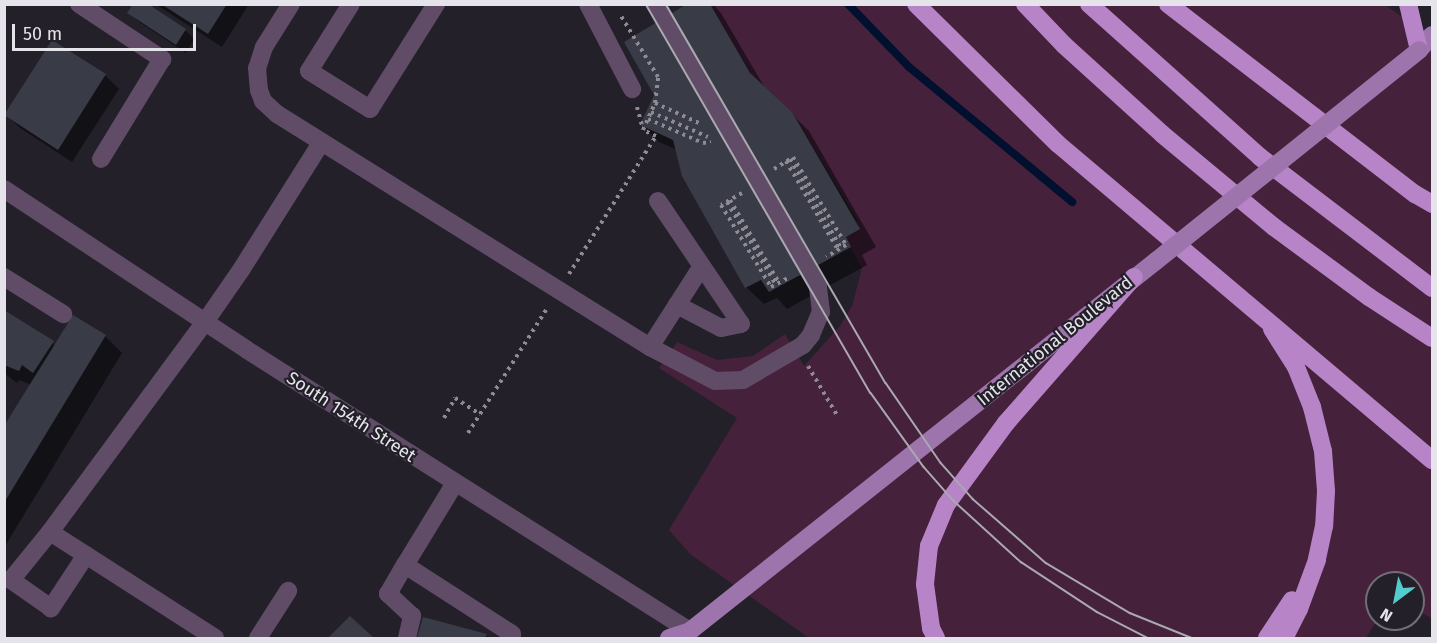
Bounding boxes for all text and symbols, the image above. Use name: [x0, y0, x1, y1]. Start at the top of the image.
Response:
scale bar: [15, 12, 200, 50]
text: 50 m: [23, 23, 62, 45]
street label: International Boulevard: [973, 272, 1137, 410]
street label: South 154th Street: [282, 367, 420, 467]
north arrow: [1365, 571, 1425, 631]
text: N: [1377, 604, 1396, 626]

